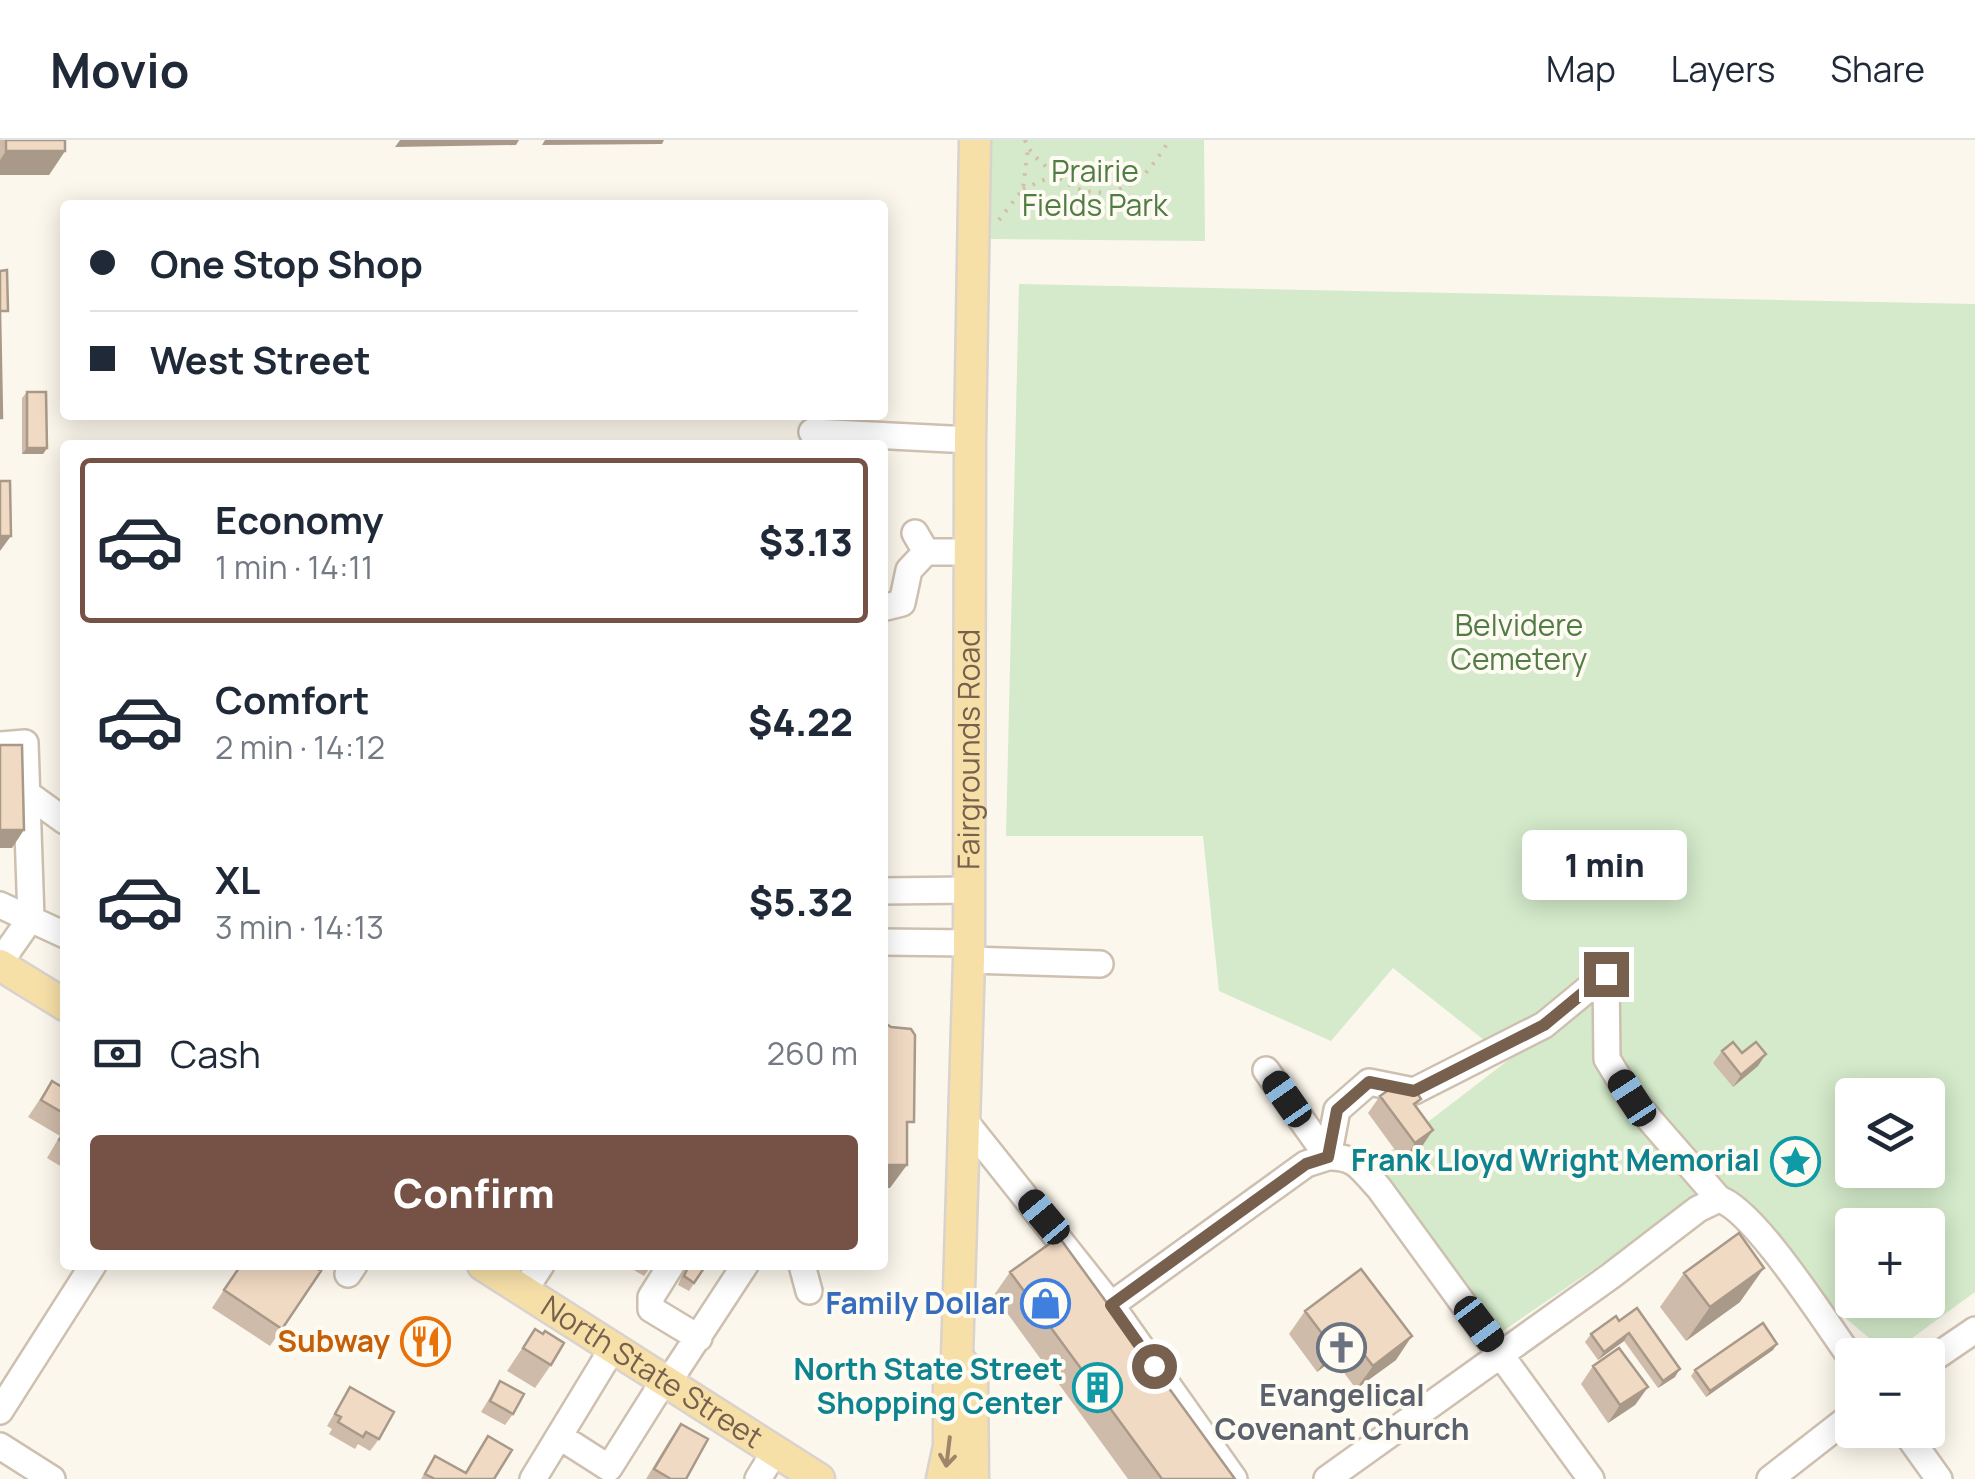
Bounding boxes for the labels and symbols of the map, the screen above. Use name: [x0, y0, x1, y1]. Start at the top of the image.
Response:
park label: Prairie Fields Park: [1022, 150, 1169, 225]
park label: Belvidere Cemetery: [1451, 604, 1588, 679]
street label: Fairgrounds Road: [947, 629, 989, 870]
callout: 1 min: [1524, 829, 1688, 899]
route end: [1584, 952, 1629, 997]
car: [1603, 1065, 1661, 1131]
car: [1258, 1066, 1316, 1132]
place icon: Frank Lloyd Wright Memorial: [1769, 1135, 1821, 1187]
place label: Frank Lloyd Wright Memorial: [1351, 1139, 1760, 1180]
car: [1013, 1184, 1075, 1250]
shop icon: Family Dollar: [1019, 1278, 1071, 1330]
place label: Family Dollar: [825, 1282, 1010, 1323]
street label: North State Street: [534, 1285, 771, 1457]
car: [1449, 1291, 1509, 1357]
restaurant icon: Subway: [399, 1316, 451, 1368]
place label: Subway: [277, 1320, 390, 1361]
church icon: Evangelical Covenant Church: [1316, 1321, 1368, 1373]
route start: [1132, 1344, 1177, 1389]
place label: North State Street Shopping Center: [793, 1348, 1063, 1423]
building icon: North State Street Shopping Center: [1072, 1361, 1124, 1413]
place label: Evangelical Covenant Church: [1215, 1374, 1469, 1449]
one-way arrow: [938, 1436, 957, 1468]

